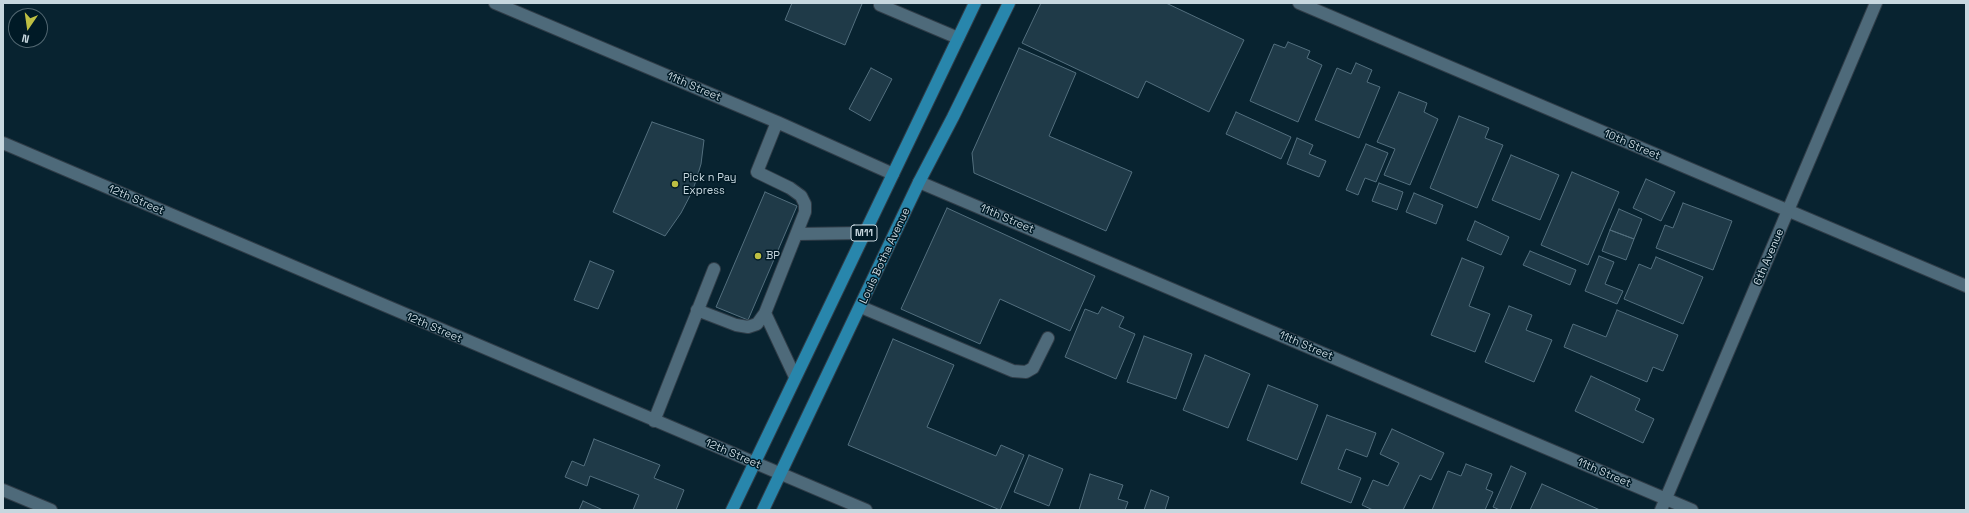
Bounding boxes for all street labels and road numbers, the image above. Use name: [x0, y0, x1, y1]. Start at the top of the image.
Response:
street label: 11th Street: [665, 70, 723, 104]
street label: 10th Street: [1602, 127, 1662, 163]
street label: 12th Street: [106, 182, 166, 218]
street label: 11th Street: [978, 202, 1036, 236]
street label: Louis Botha Avenue: [857, 206, 913, 306]
road number: M11: [851, 225, 877, 241]
street label: 6th Avenue: [1751, 227, 1787, 287]
street label: 12th Street: [404, 310, 464, 346]
street label: 11th Street: [1277, 329, 1335, 363]
street label: 12th Street: [703, 436, 763, 472]
street label: 11th Street: [1575, 456, 1633, 490]

